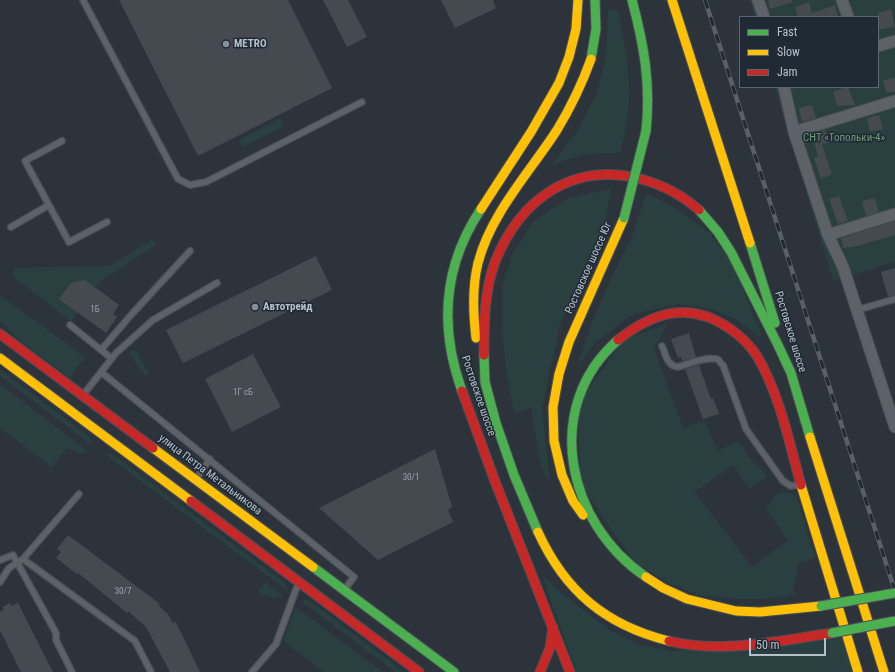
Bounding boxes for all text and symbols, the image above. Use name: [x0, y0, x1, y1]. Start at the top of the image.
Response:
legend: [739, 16, 879, 88]
text: Fast: [777, 25, 797, 39]
place label: METRO: [234, 37, 267, 51]
marker: METRO: [221, 39, 231, 49]
text: Slow: [777, 45, 800, 59]
text: Jam: [777, 65, 798, 79]
park label: СНТ «Топольки-4»: [803, 131, 885, 145]
street label: Ростовское шоссе Юг: [563, 220, 615, 316]
street label: Ростовское шоссе: [771, 290, 809, 374]
place label: Автотрейд: [263, 300, 313, 314]
marker: Автотрейд: [250, 302, 260, 312]
house number: 1Б: [90, 305, 100, 315]
street label: Ростовское шоссе: [458, 354, 498, 438]
house number: 1Г сБ: [233, 388, 253, 398]
street label: улица Петра Метальникова: [156, 432, 264, 518]
house number: 30/1: [403, 473, 419, 483]
house number: 30/7: [115, 587, 131, 597]
scale bar: [751, 630, 828, 656]
text: 50 m: [756, 638, 780, 652]

